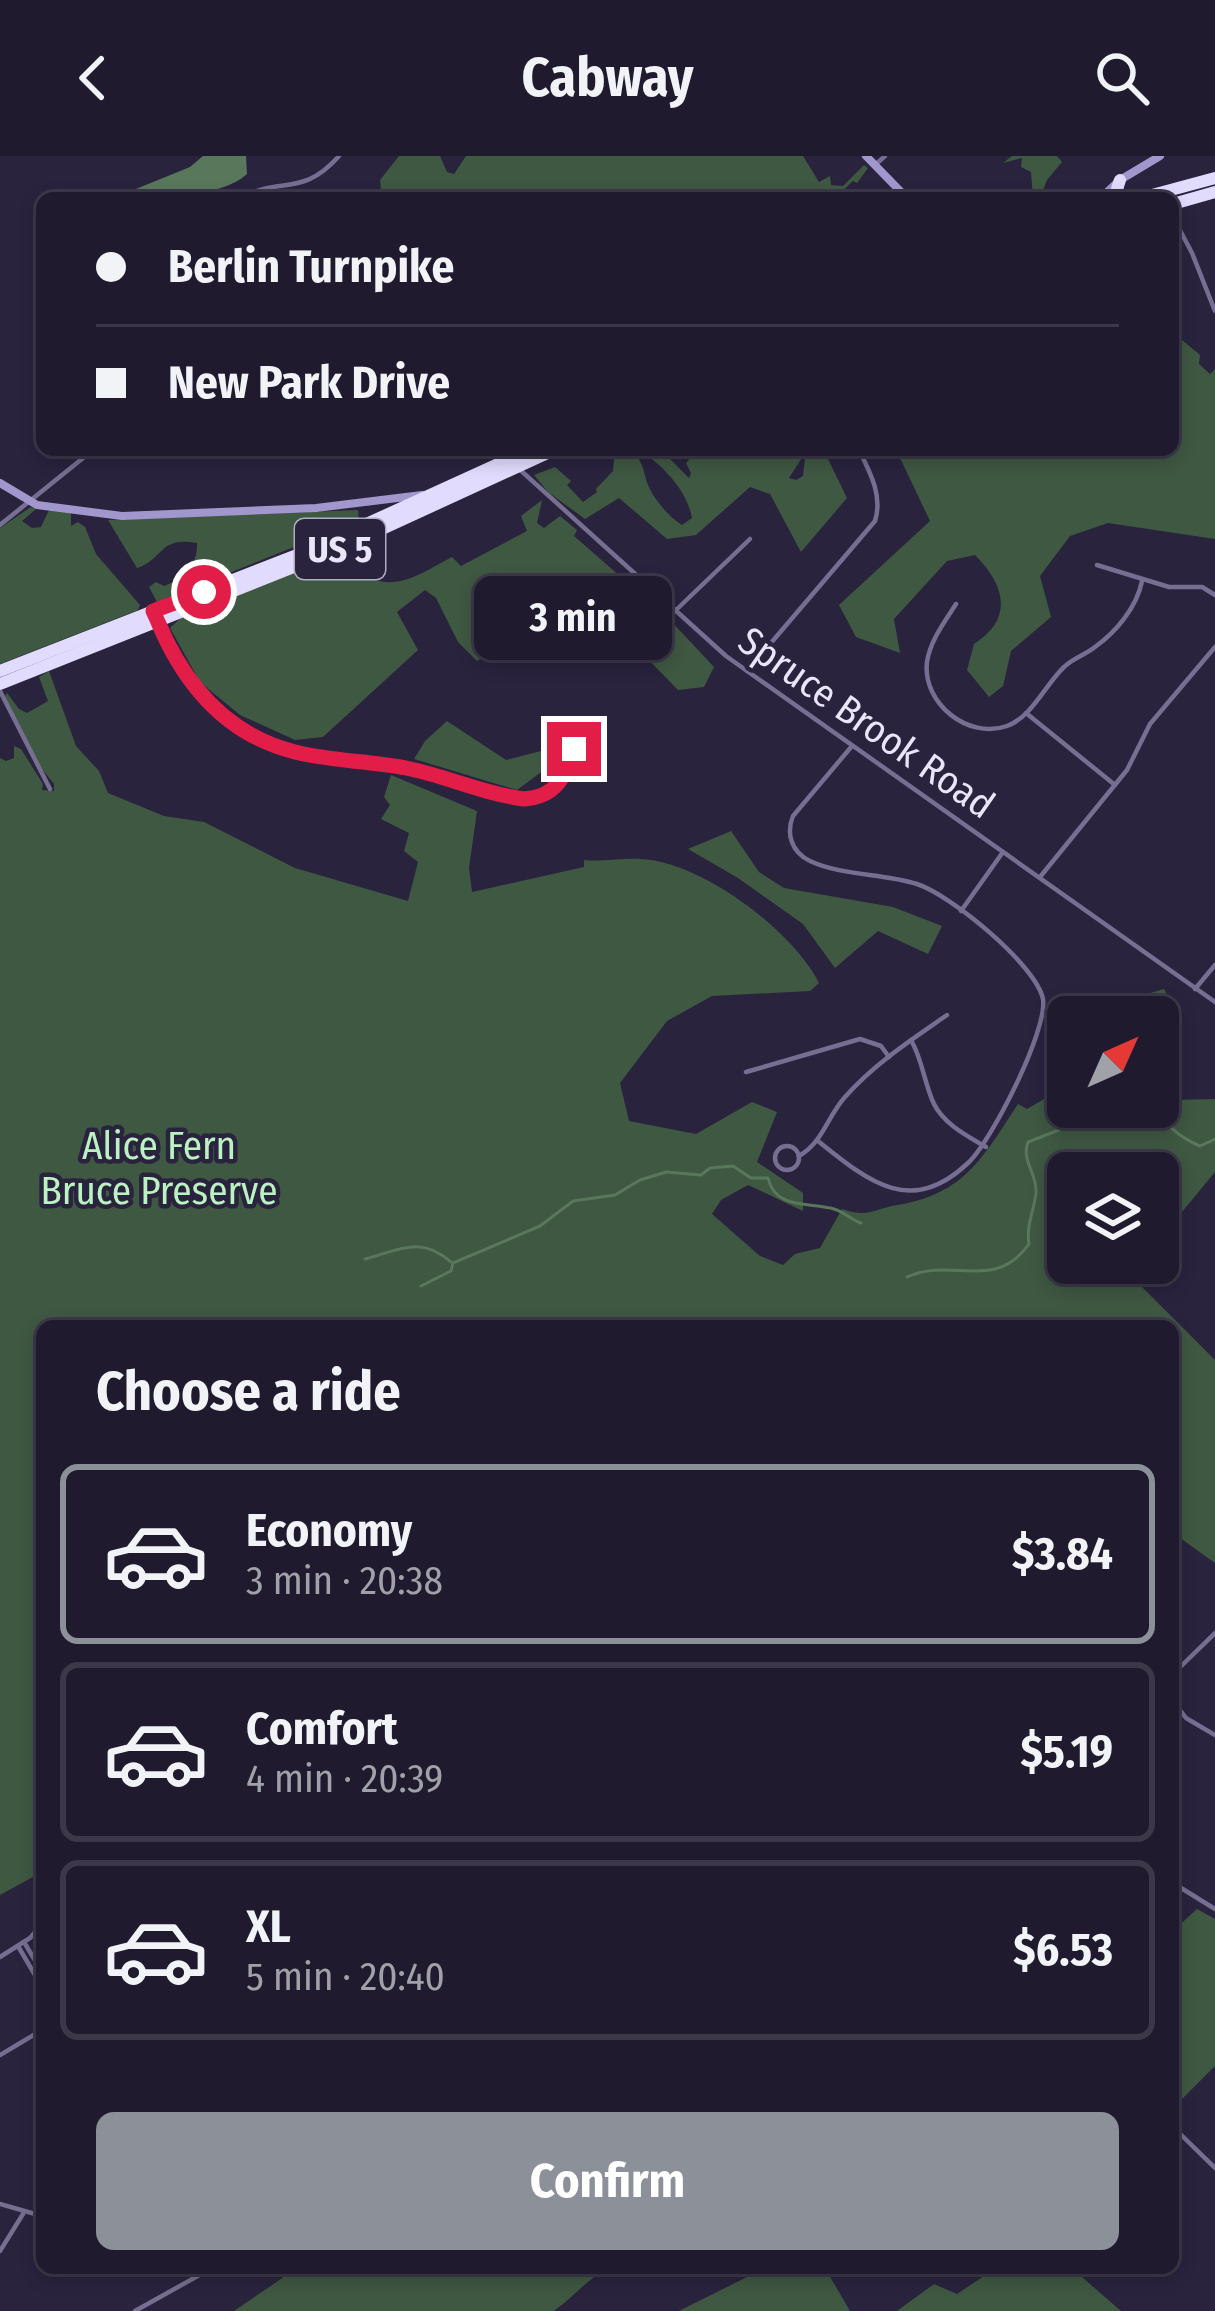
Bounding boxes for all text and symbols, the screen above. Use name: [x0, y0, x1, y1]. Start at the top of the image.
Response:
icon: back: [60, 45, 126, 111]
icon: search: [1089, 45, 1155, 111]
text: Cabway: [522, 46, 693, 110]
text: Berlin Turnpike: [168, 240, 454, 294]
text: New Park Drive: [168, 356, 450, 410]
road number: US 5: [295, 519, 385, 579]
route start: [177, 565, 231, 619]
callout: 3 min: [475, 575, 673, 659]
text: 3 min: [530, 595, 616, 641]
street label: Spruce Brook Road: [730, 617, 1003, 828]
route end: [547, 722, 601, 776]
north arrow: [1047, 996, 1179, 1128]
map controls: [1047, 996, 1179, 1284]
park label: Alice Fern Bruce Preserve: [40, 1123, 278, 1214]
button: layers: [1047, 1152, 1179, 1284]
text: Choose a ride: [96, 1360, 401, 1424]
icon: car: [102, 1500, 210, 1608]
text: Economy: [246, 1504, 412, 1558]
text: $3.84: [1012, 1527, 1113, 1581]
text: 3 min · 20:38: [246, 1558, 443, 1604]
icon: car: [102, 1698, 210, 1806]
text: Comfort: [246, 1702, 398, 1756]
text: $5.19: [1020, 1725, 1113, 1779]
text: 4 min · 20:39: [246, 1756, 443, 1802]
icon: car: [102, 1896, 210, 2004]
text: XL: [246, 1900, 291, 1954]
text: $6.53: [1013, 1923, 1113, 1977]
text: 5 min · 20:40: [246, 1954, 445, 2000]
button: Confirm: [96, 2112, 1119, 2250]

